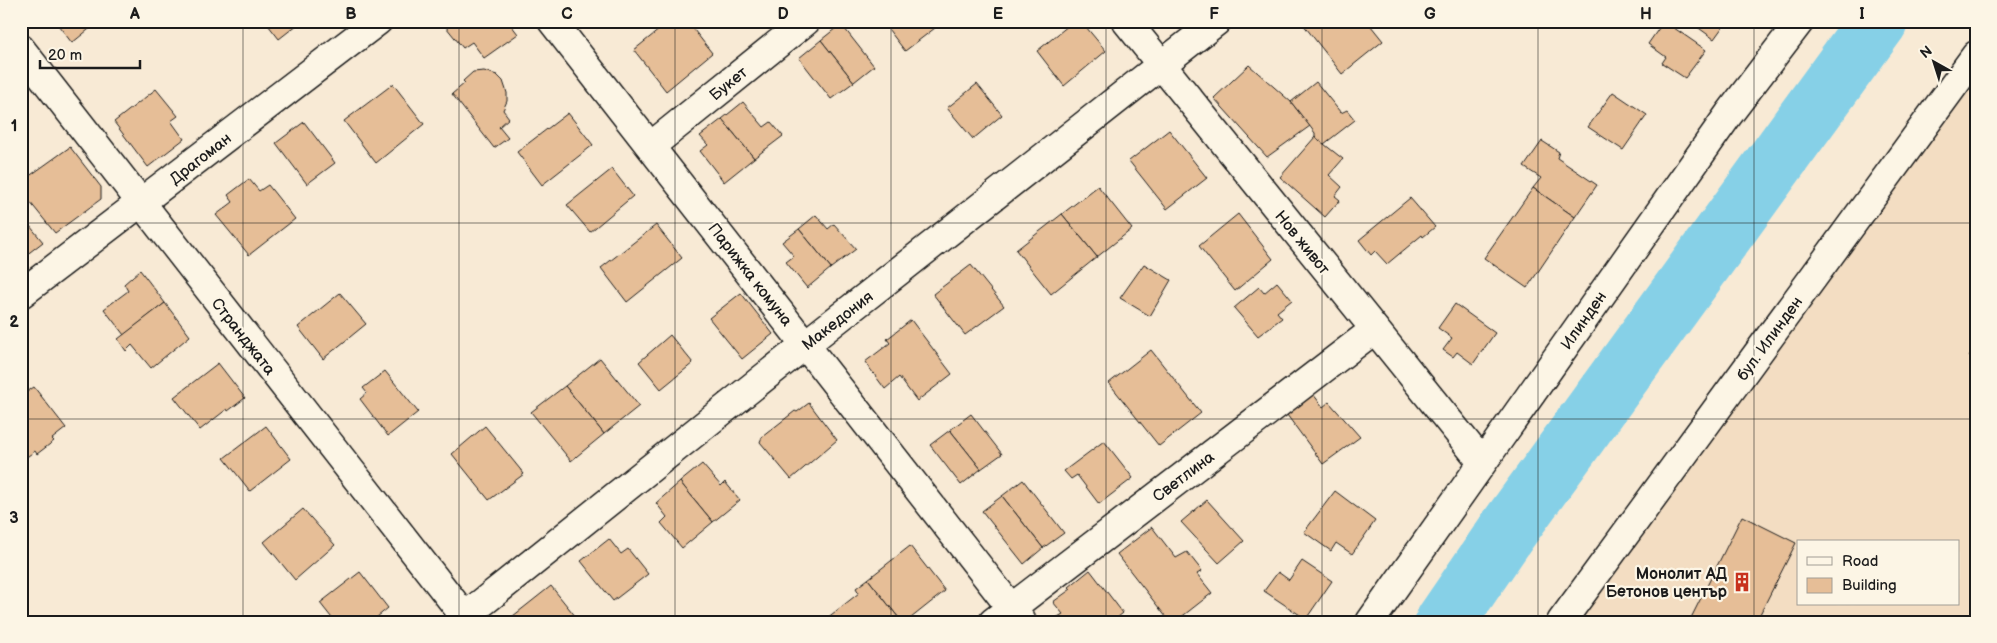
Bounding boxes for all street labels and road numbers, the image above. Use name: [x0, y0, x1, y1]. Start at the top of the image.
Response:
street label: Букет: [706, 63, 752, 105]
street label: Драгоман: [166, 129, 236, 189]
street label: Нов живот: [1270, 207, 1334, 279]
street label: Парижка комуна: [704, 220, 796, 331]
street label: Македония: [799, 287, 877, 355]
street label: Илинден: [1557, 288, 1611, 354]
street label: бул. Илинден: [1733, 293, 1807, 385]
street label: Странджата: [207, 295, 279, 380]
street label: Светлина: [1149, 448, 1219, 506]

